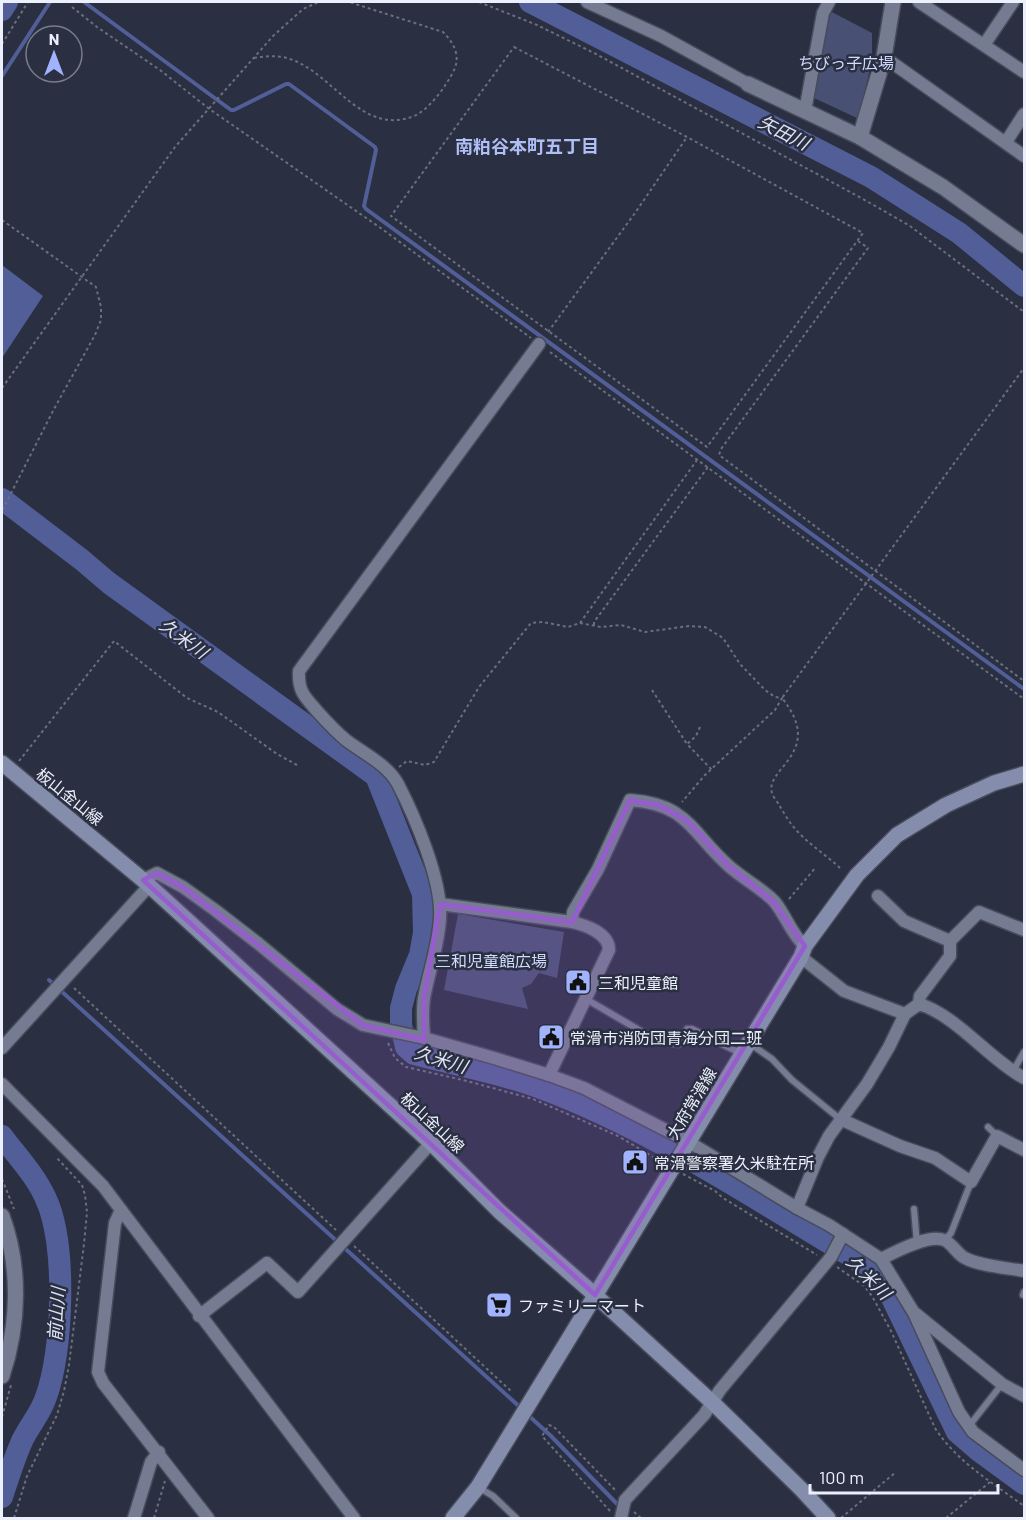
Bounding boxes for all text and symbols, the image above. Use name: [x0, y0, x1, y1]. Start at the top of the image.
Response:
north arrow: [24, 24, 84, 84]
text: N: [49, 29, 59, 48]
park label: ちびっ子広場: [798, 53, 894, 72]
water label: 矢田川: [755, 110, 815, 155]
district label: 南粕谷本町五丁目: [455, 135, 599, 157]
water label: 久米川: [156, 613, 214, 664]
street label: 板山金山線: [33, 763, 107, 829]
park label: 三和児童館広場: [435, 951, 547, 970]
public building icon: 三和児童館: [563, 967, 593, 997]
place label: 三和児童館: [598, 973, 678, 992]
public building icon: 常滑市消防団青海分団二班: [536, 1022, 566, 1052]
place label: 常滑市消防団青海分団二班: [570, 1028, 762, 1047]
water label: 久米川: [412, 1041, 472, 1078]
street label: 大府常滑線: [662, 1064, 720, 1142]
street label: 板山金山線: [397, 1088, 469, 1156]
public building icon: 常滑警察署久米駐在所: [620, 1147, 650, 1177]
place label: 常滑警察署久米駐在所: [654, 1153, 814, 1172]
water label: 久米川: [842, 1250, 897, 1305]
water label: 前山川: [43, 1284, 69, 1342]
supermarket icon: ファミリーマート: [484, 1290, 514, 1320]
place label: ファミリーマート: [518, 1296, 646, 1315]
scale bar: [810, 1457, 998, 1495]
text: 100 m: [819, 1466, 864, 1488]

